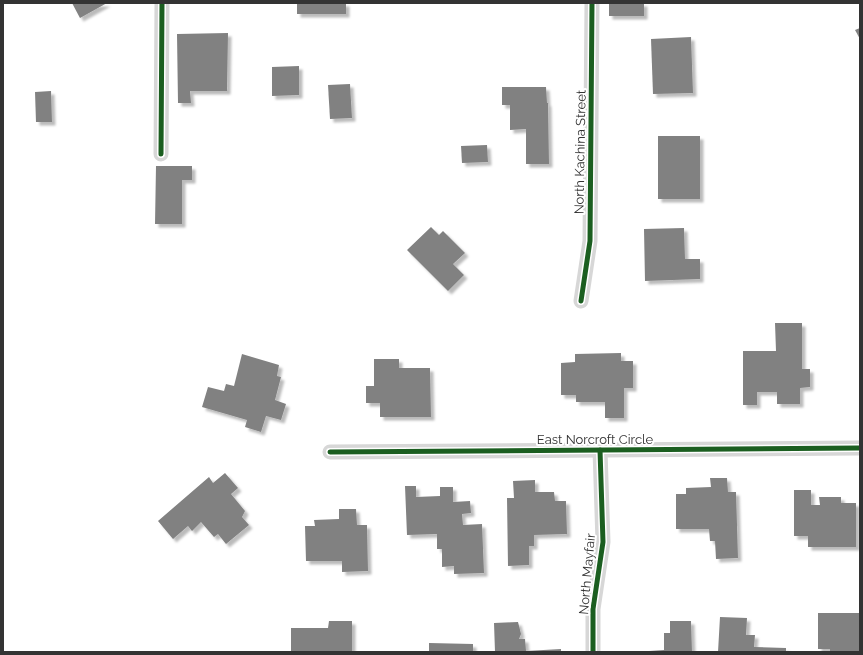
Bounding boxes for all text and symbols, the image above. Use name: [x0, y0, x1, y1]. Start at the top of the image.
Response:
street label: North Kachina Street: [571, 89, 589, 214]
street label: East Norcroft Circle: [537, 432, 654, 447]
street label: North Mayfair: [576, 532, 598, 615]

